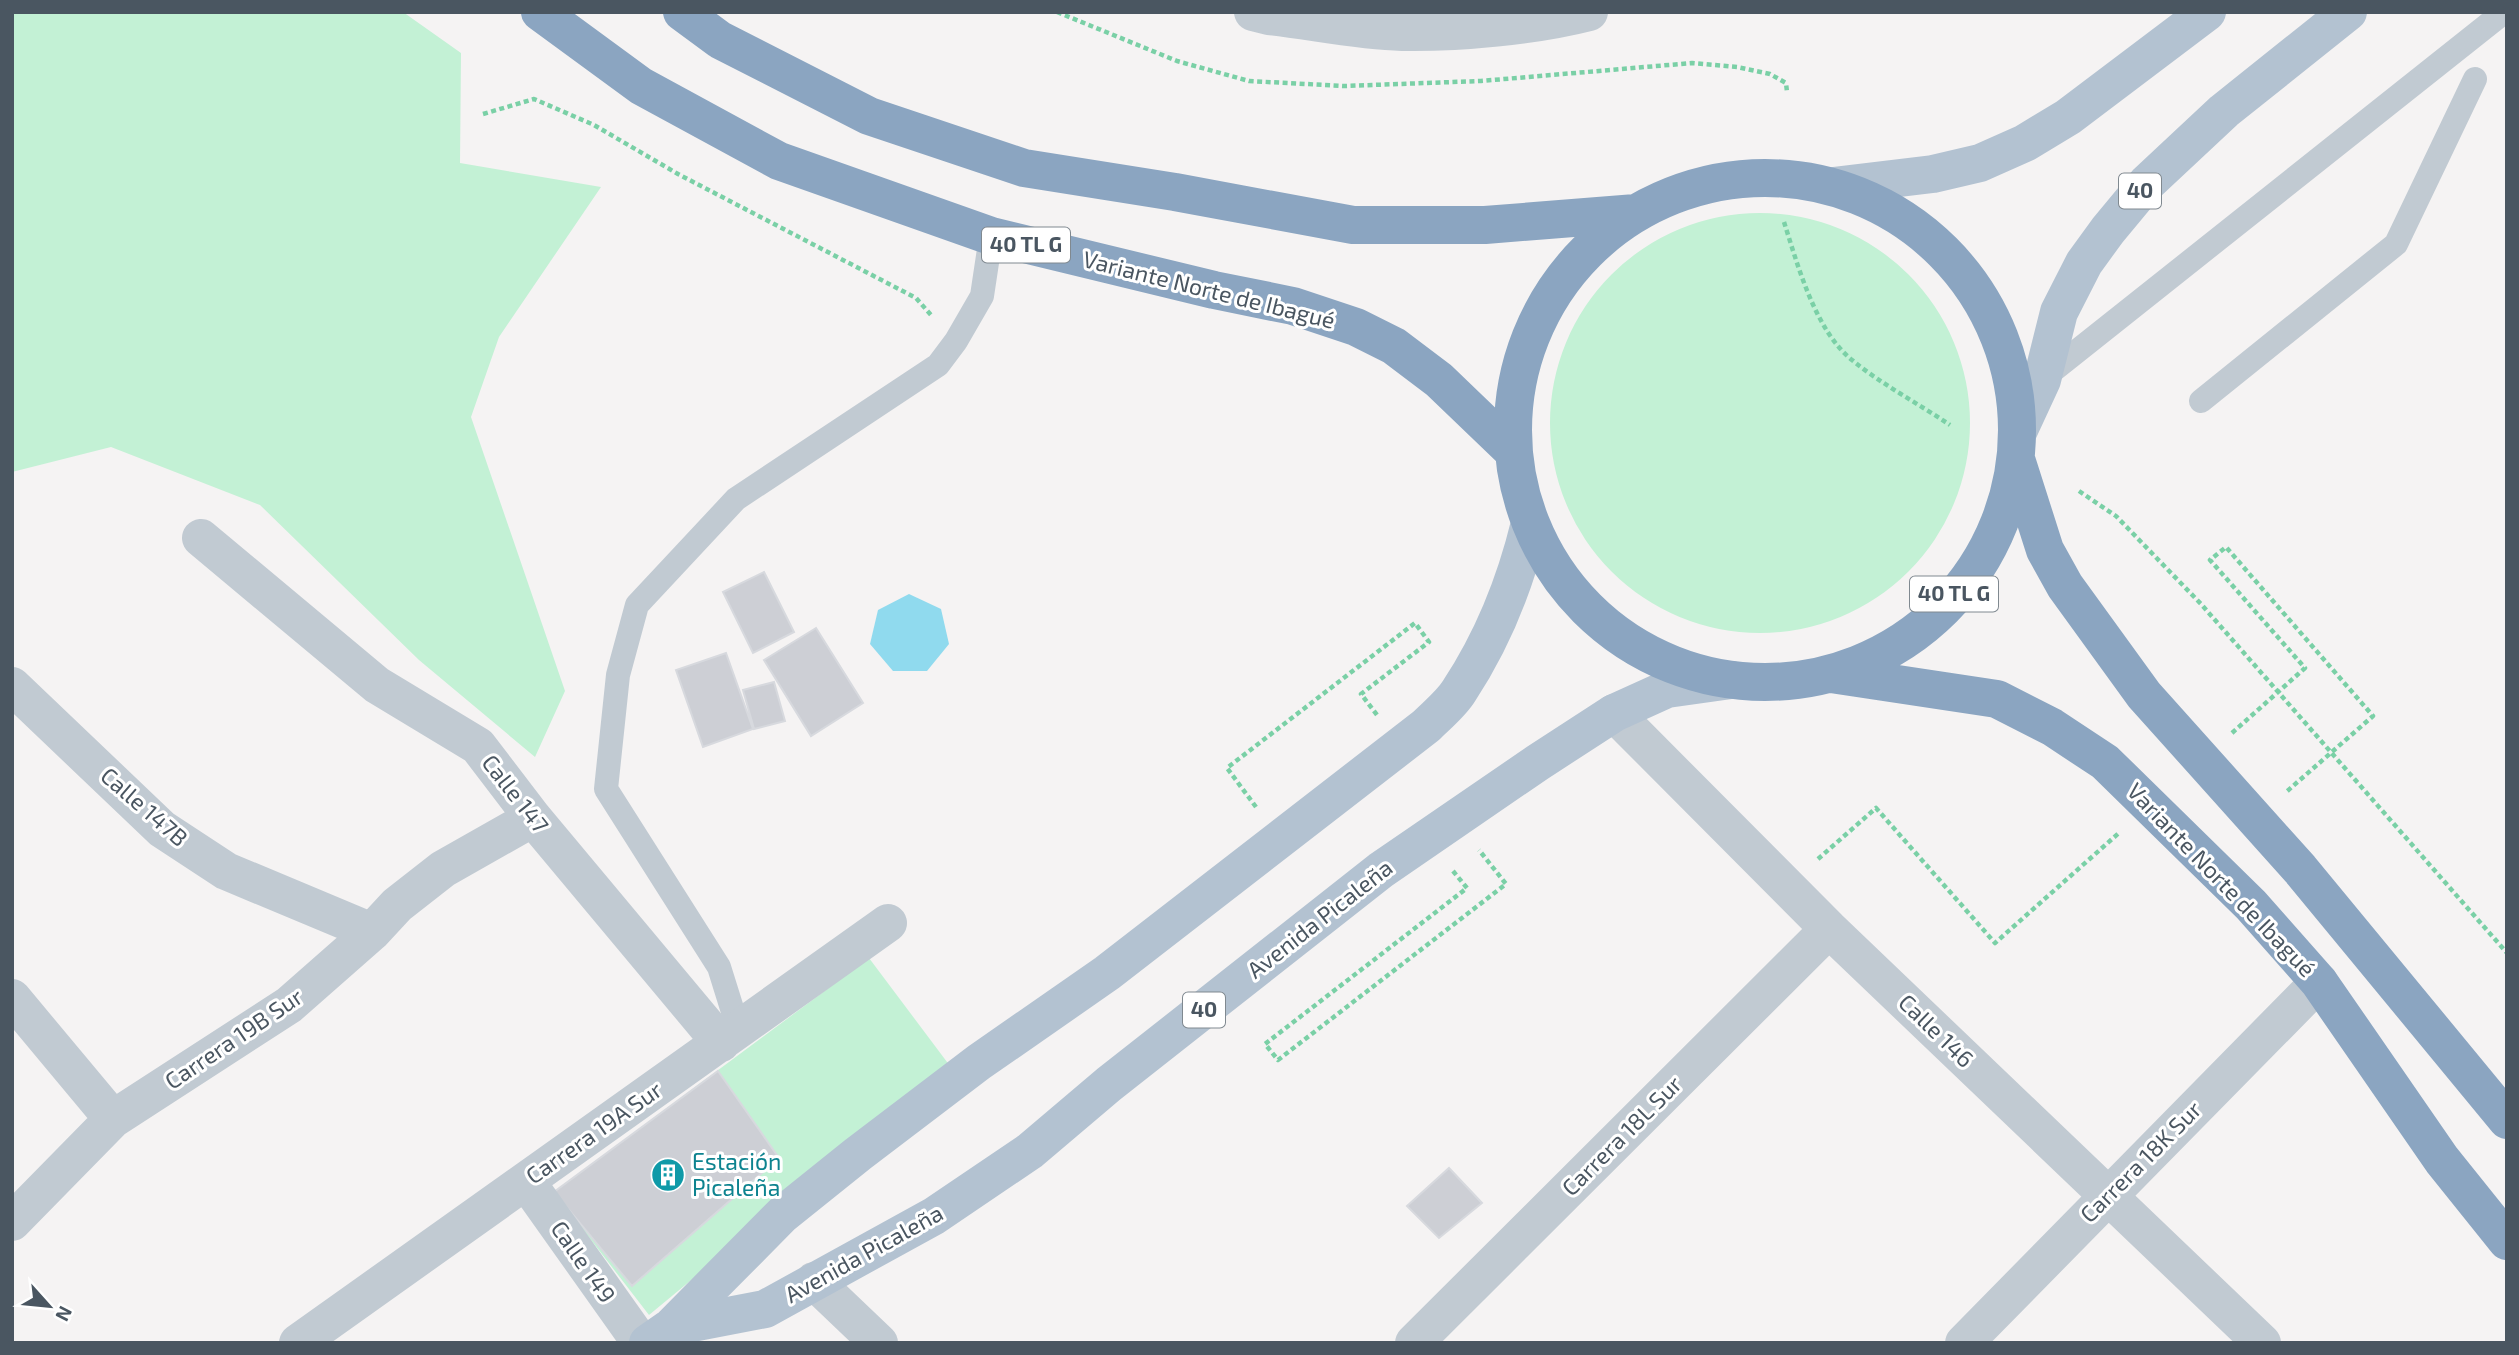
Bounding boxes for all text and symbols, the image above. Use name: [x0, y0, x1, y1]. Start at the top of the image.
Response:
road number: 40: [2119, 174, 2161, 208]
road number: 40 TL G: [982, 228, 1070, 262]
street label: Variante Norte de Ibagué: [1080, 244, 1338, 334]
road number: 40 TL G: [1910, 576, 1998, 612]
street label: Calle 147: [476, 749, 555, 838]
street label: Calle 147B: [95, 761, 194, 852]
street label: Variante Norte de Ibagué: [2122, 777, 2322, 982]
street label: Avenida Picaleña: [1241, 853, 1398, 984]
street label: Carrera 19B Sur: [159, 982, 308, 1095]
street label: Calle 146: [1893, 988, 1980, 1073]
road number: 40: [1183, 992, 1225, 1028]
street label: Carrera 18L Sur: [1556, 1070, 1687, 1201]
street label: Carrera 19A Sur: [520, 1075, 667, 1189]
street label: Carrera 18K Sur: [2074, 1095, 2207, 1228]
place label: Estación Picaleña: [692, 1147, 781, 1201]
building icon: Estación Picaleña: [649, 1156, 687, 1194]
street label: Avenida Picaleña: [780, 1198, 948, 1308]
street label: Calle 149: [546, 1215, 622, 1308]
north arrow: [14, 1271, 84, 1341]
text: N: [51, 1303, 78, 1325]

